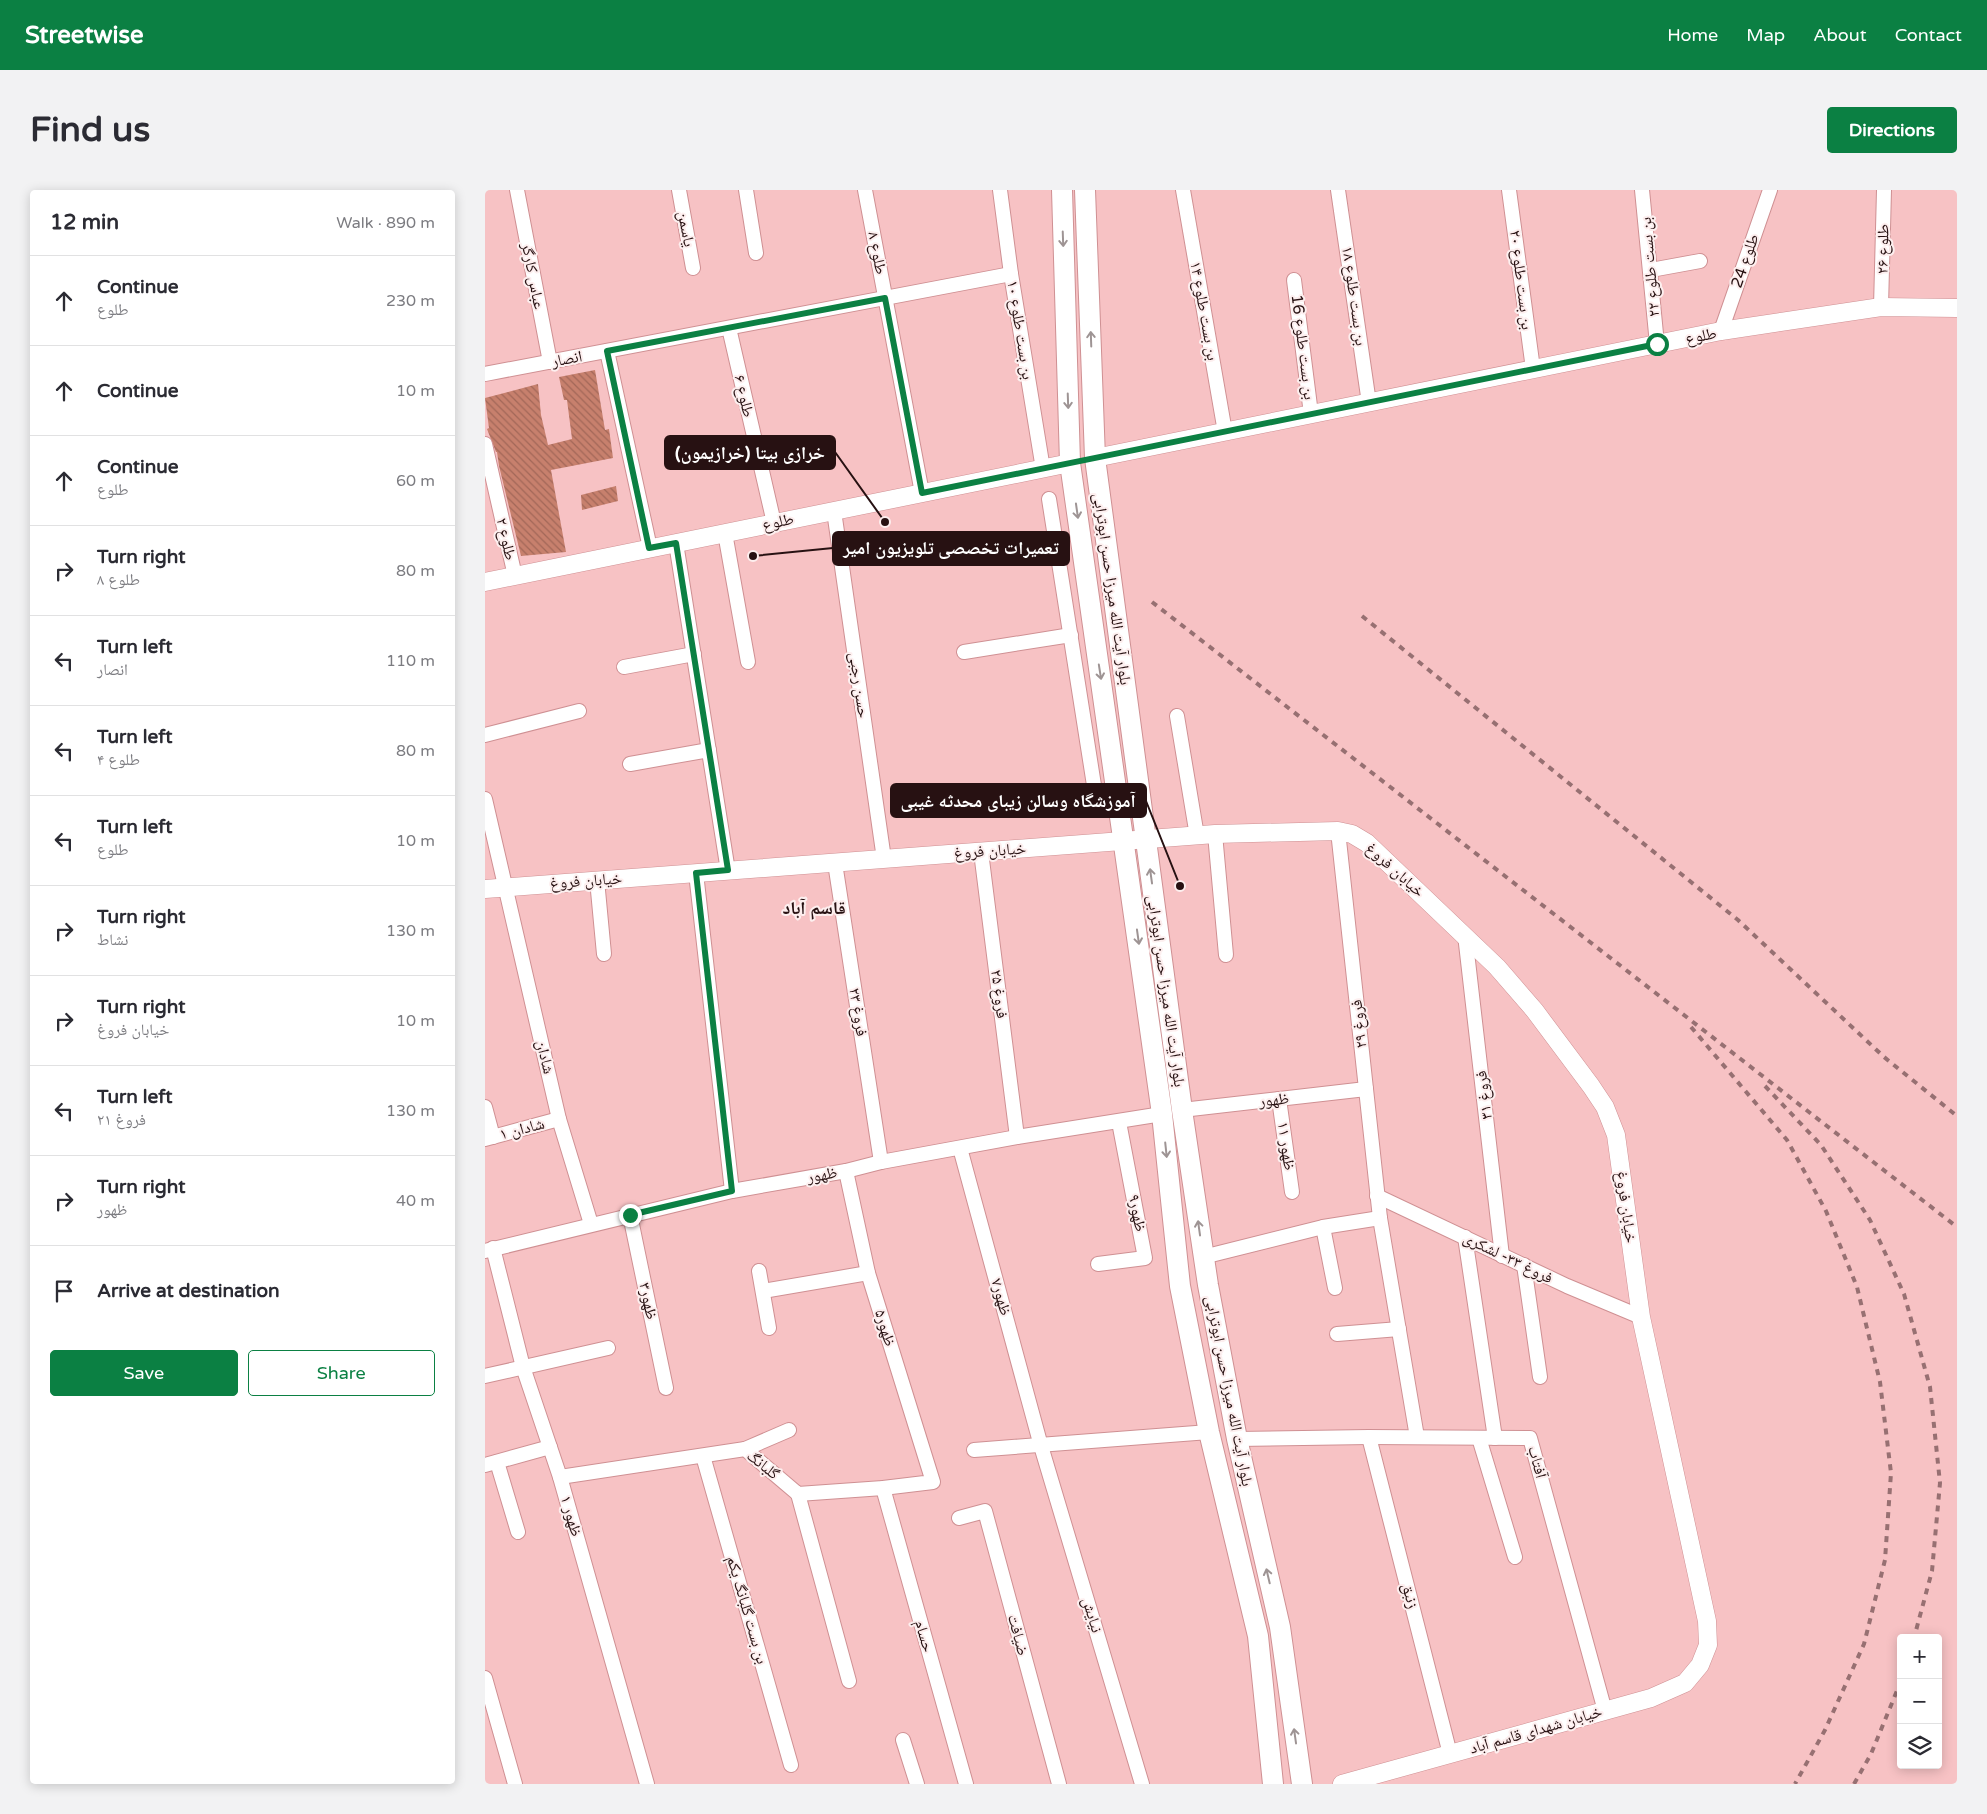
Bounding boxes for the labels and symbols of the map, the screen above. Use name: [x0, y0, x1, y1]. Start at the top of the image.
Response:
street label: یاسمن: [673, 209, 699, 249]
street label: بن بست طلوع ۲۲: [1636, 216, 1664, 318]
street label: طلوع ۲۶: [1873, 224, 1893, 274]
street label: بن بست طلوع ۲۰: [1505, 229, 1537, 331]
street label: طلوع ۸: [863, 230, 891, 276]
one-way arrow: [1059, 230, 1068, 246]
street label: طلوع 24: [1726, 231, 1764, 291]
street label: عباس کارگر: [517, 240, 549, 311]
street label: بن بست طلوع ۱۸: [1337, 245, 1371, 347]
street label: بن بست طلوع ۱۴: [1185, 260, 1223, 362]
street label: بن بست طلوع ۱۰: [1002, 279, 1038, 381]
street label: بن بست طلوع 16: [1287, 293, 1319, 401]
street label: طلوع: [1684, 323, 1718, 349]
one-way arrow: [1086, 332, 1095, 348]
route start: [1646, 333, 1669, 356]
street label: انصار: [549, 346, 584, 372]
street label: طلوع ۶: [729, 373, 759, 419]
one-way arrow: [1064, 393, 1073, 409]
callout: خرازی بیتا (خرازیمون): [665, 436, 835, 469]
text: خرازی بیتا (خرازیمون): [675, 442, 825, 464]
street label: بلوار آیت الله میرزا حسن ابوترابی: [1089, 492, 1135, 686]
one-way arrow: [1072, 503, 1082, 519]
street label: طلوع: [760, 509, 796, 535]
street label: طلوع ۲: [491, 516, 521, 562]
callout: تعمیرات تخصصی تلویزیون امیر: [833, 532, 1069, 565]
text: تعمیرات تخصصی تلویزیون امیر: [842, 537, 1059, 559]
street label: حسن رجبی: [844, 651, 874, 719]
one-way arrow: [1095, 664, 1105, 680]
callout: آموزشگاه وسالن زیبای محدثه غیبی: [891, 784, 1146, 817]
text: آموزشگاه وسالن زیبای محدثه غیبی: [900, 790, 1136, 812]
street label: خیابان فروغ: [1361, 838, 1429, 902]
street label: خیابان فروغ: [953, 839, 1027, 863]
one-way arrow: [1145, 868, 1155, 884]
street label: خیابان فروغ: [549, 869, 623, 893]
street label: بلوار آیت الله میرزا حسن ابوترابی: [1143, 894, 1189, 1088]
district label: قاسم آباد: [782, 897, 846, 920]
one-way arrow: [1133, 929, 1143, 945]
street label: فروغ ۲۵: [986, 969, 1012, 1019]
street label: فروغ ۲۳: [844, 986, 872, 1038]
street label: فروغ ۲۹: [1347, 999, 1371, 1049]
street label: شادان: [531, 1038, 559, 1076]
street label: فروغ ۳۱: [1471, 1070, 1497, 1120]
street label: ظهور: [1257, 1088, 1290, 1112]
street label: شادان ۱: [497, 1113, 547, 1145]
street label: ظهور ۱۱: [1273, 1120, 1299, 1172]
one-way arrow: [1161, 1142, 1171, 1158]
street label: ظهور: [804, 1163, 839, 1188]
street label: خیابان فروغ: [1611, 1170, 1641, 1244]
street label: ظهور۹: [1124, 1193, 1150, 1233]
route end: [619, 1204, 642, 1227]
one-way arrow: [1194, 1220, 1204, 1236]
street label: فروغ ۳۳- لشکری: [1460, 1228, 1556, 1288]
street label: ظهور۷: [986, 1276, 1016, 1318]
street label: ظهور۳: [634, 1281, 662, 1321]
street label: بلوار آیت الله میرزا حسن ابوترابی: [1201, 1294, 1257, 1488]
street label: ظهور۵: [870, 1307, 900, 1349]
street label: آفتاب: [1523, 1444, 1551, 1481]
street label: گلبانگ: [743, 1446, 784, 1484]
street label: ظهور ۱: [556, 1493, 586, 1539]
street label: بن بست گلبانگ یکم: [722, 1554, 772, 1666]
one-way arrow: [1263, 1568, 1272, 1584]
street label: زنبق: [1397, 1581, 1423, 1611]
street label: نيايش: [1077, 1595, 1107, 1635]
street label: ضیافت: [1003, 1612, 1033, 1658]
street label: حسام: [910, 1618, 938, 1654]
street label: خیابان شهدای قاسم آباد: [1467, 1702, 1605, 1758]
one-way arrow: [1290, 1728, 1300, 1744]

